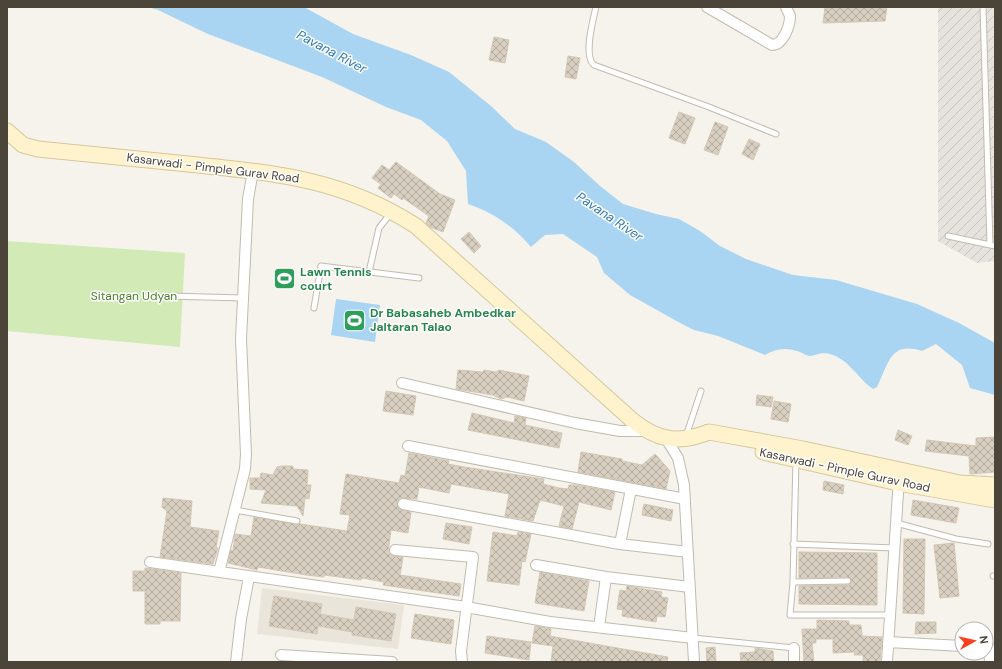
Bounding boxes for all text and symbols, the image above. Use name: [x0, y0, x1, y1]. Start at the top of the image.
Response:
water label: Pavana River: [294, 26, 371, 78]
street label: Kasarwadi - Pimple Gurav Road: [126, 149, 300, 187]
water label: Pavana River: [573, 188, 647, 246]
place label: Lawn Tennis court: [300, 264, 372, 294]
sports icon: Lawn Tennis court: [271, 266, 297, 292]
park label: Sitangan Udyan: [91, 288, 177, 304]
place label: Dr Babasaheb Ambedkar Jaltaran Talao: [370, 305, 516, 335]
sports icon: Dr Babasaheb Ambedkar Jaltaran Talao: [342, 307, 368, 333]
street label: Kasarwadi - Pimple Gurav Road: [758, 444, 932, 496]
north arrow: [954, 621, 994, 661]
text: N: [976, 635, 991, 645]

